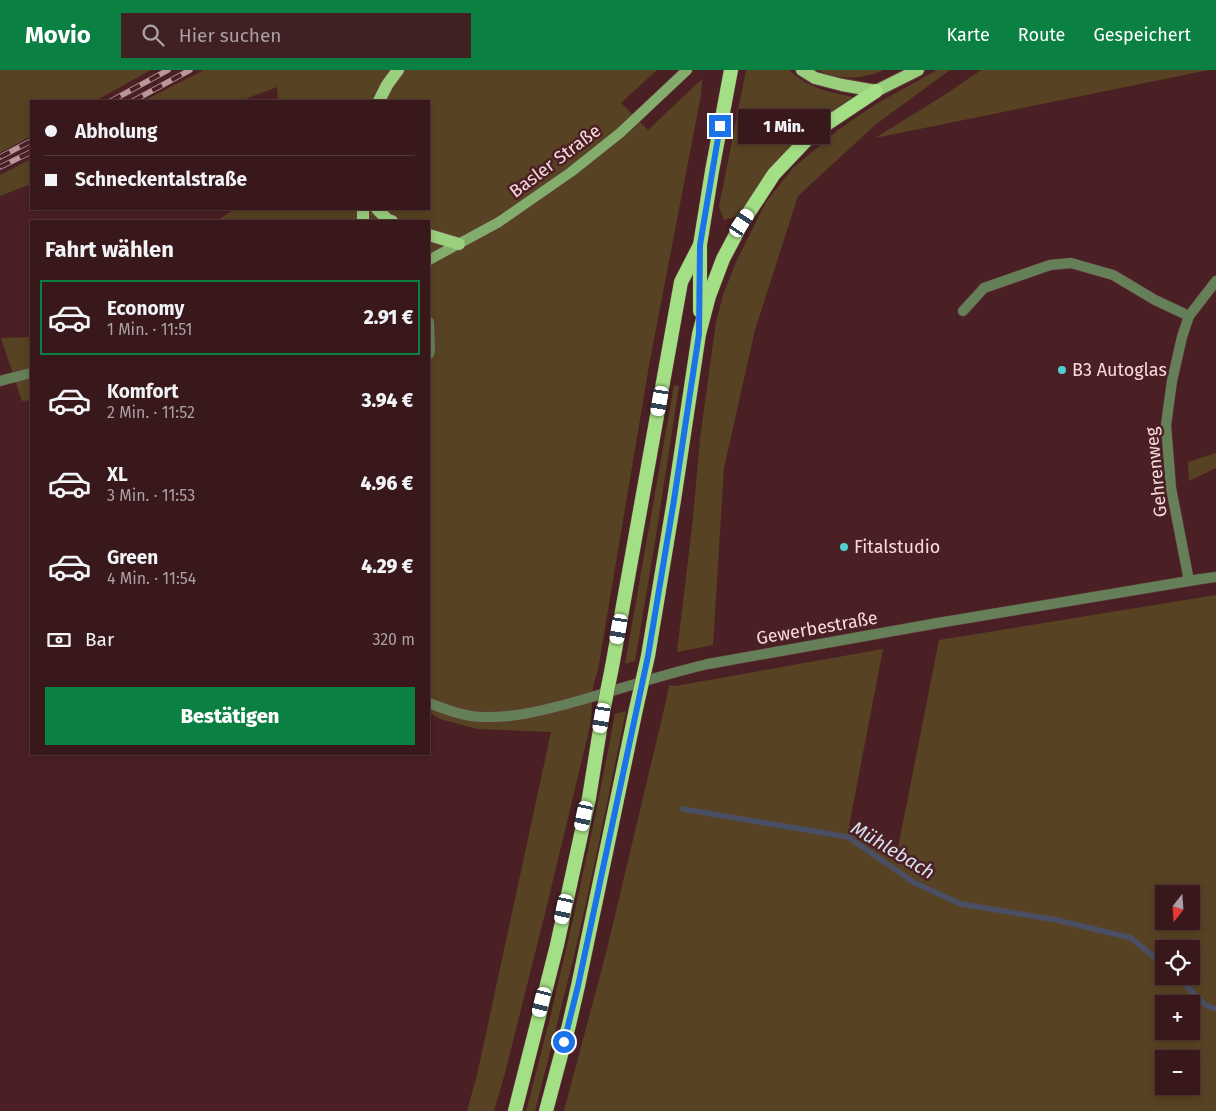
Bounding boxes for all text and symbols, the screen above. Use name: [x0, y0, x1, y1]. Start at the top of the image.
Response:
search box: [121, 13, 471, 58]
text: Movio: [25, 21, 91, 49]
icon: search: [139, 21, 167, 49]
text: Hier suchen: [179, 24, 281, 47]
text: Karte: [947, 24, 990, 46]
text: Route: [1018, 24, 1065, 46]
text: Gespeichert: [1093, 24, 1191, 46]
callout: 1 Min.: [738, 108, 830, 144]
route end: [709, 115, 731, 137]
text: 1 Min.: [763, 117, 805, 136]
text: Abholung: [75, 120, 158, 143]
street label: Basler Straße: [505, 120, 605, 202]
text: Schneckentalstraße: [75, 168, 247, 191]
car: [727, 206, 756, 240]
text: Fahrt wählen: [45, 236, 174, 263]
icon: car: [47, 295, 92, 340]
text: Economy: [107, 297, 184, 320]
text: 2.91 €: [364, 306, 413, 329]
text: 1 Min. · 11:51: [107, 320, 192, 339]
place label: B3 Autoglas: [1072, 359, 1167, 381]
marker: B3 Autoglas: [1056, 364, 1068, 376]
icon: car: [47, 378, 92, 423]
text: Komfort: [107, 380, 178, 403]
car: [650, 385, 669, 417]
text: 3.94 €: [362, 389, 413, 412]
text: 2 Min. · 11:52: [107, 403, 195, 422]
street label: Gehrenweg: [1140, 425, 1172, 518]
icon: car: [47, 461, 92, 506]
text: XL: [107, 463, 128, 486]
text: 4.96 €: [361, 472, 413, 495]
text: 3 Min. · 11:53: [107, 486, 195, 505]
place label: Fitalstudio: [854, 536, 940, 558]
marker: Fitalstudio: [838, 541, 850, 553]
icon: car: [47, 544, 92, 589]
text: Green: [107, 546, 158, 569]
text: 4.29 €: [361, 555, 413, 578]
text: 4 Min. · 11:54: [107, 569, 196, 588]
street label: Gewerbestraße: [755, 607, 879, 649]
car: [609, 613, 628, 645]
icon: cash: [45, 626, 73, 654]
text: Bar: [85, 628, 114, 651]
text: 320 m: [372, 630, 415, 649]
button: Bestätigen: [45, 687, 415, 745]
car: [592, 702, 611, 734]
car: [573, 800, 594, 832]
water label: Mühlebach: [847, 816, 939, 884]
north arrow: [1155, 885, 1200, 930]
map controls: [1155, 885, 1200, 1095]
car: [553, 893, 574, 925]
button: locate: [1155, 940, 1200, 985]
car: [531, 986, 552, 1018]
button: +: [1155, 995, 1200, 1040]
route start: [553, 1031, 575, 1053]
button: −: [1155, 1050, 1200, 1095]

